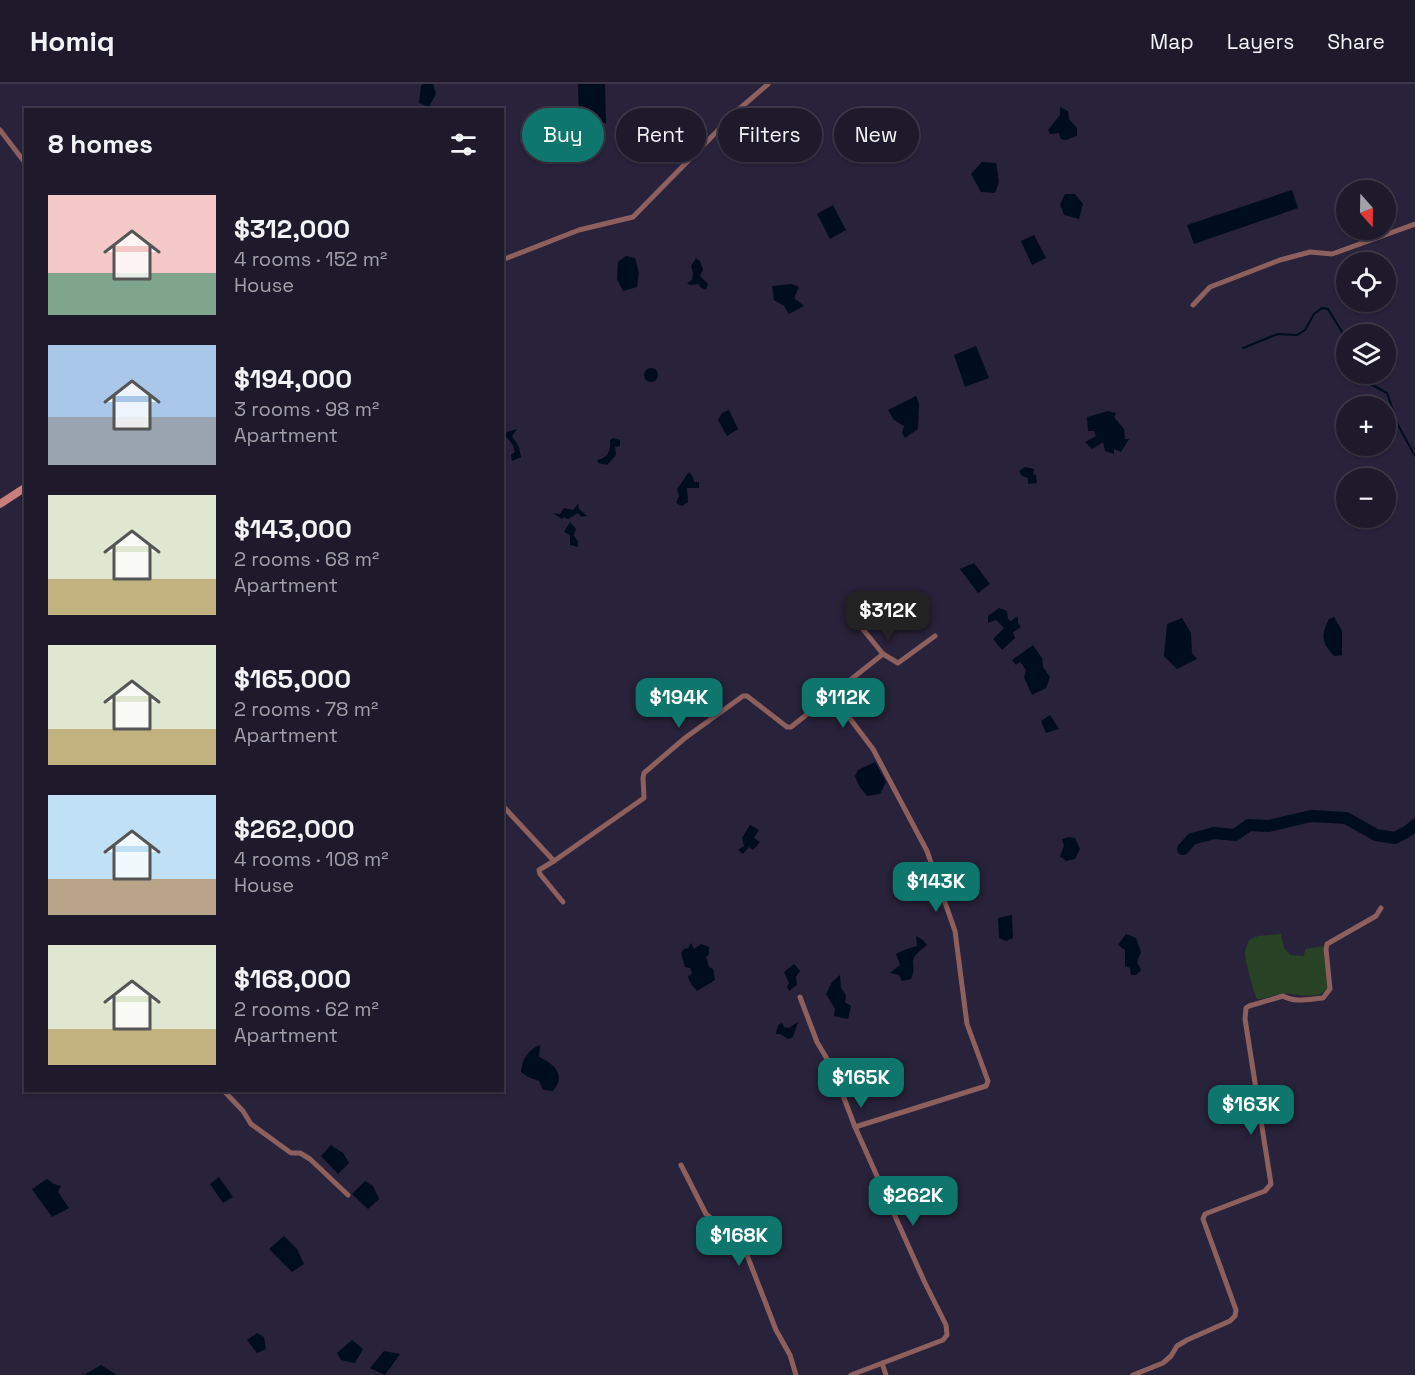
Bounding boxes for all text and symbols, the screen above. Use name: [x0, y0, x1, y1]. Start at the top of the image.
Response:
text: Homiq: [30, 23, 115, 59]
text: Map: [1150, 28, 1194, 55]
text: Layers: [1227, 28, 1294, 55]
text: Share: [1327, 28, 1385, 55]
chip: Buy: [522, 108, 604, 162]
chip: Rent: [616, 108, 706, 162]
chip: Filters: [718, 108, 822, 162]
chip: New: [834, 108, 919, 162]
text: 8 homes: [48, 127, 153, 161]
icon: filters: [447, 128, 480, 161]
north arrow: [1336, 180, 1396, 240]
map controls: [1336, 180, 1396, 528]
text: $312,000: [234, 212, 350, 246]
icon: home: [96, 219, 168, 291]
text: 4 rooms · 152 m²: [234, 246, 387, 272]
button: locate: [1336, 252, 1396, 312]
text: House: [234, 272, 294, 298]
button: layers: [1336, 324, 1396, 384]
text: $194,000: [234, 362, 352, 396]
icon: home: [96, 369, 168, 441]
text: 3 rooms · 98 m²: [234, 396, 379, 422]
button: +: [1336, 396, 1396, 456]
text: Apartment: [234, 422, 338, 448]
button: −: [1336, 468, 1396, 528]
text: $143,000: [234, 512, 352, 546]
icon: home: [96, 519, 168, 591]
text: 2 rooms · 68 m²: [234, 546, 379, 572]
text: Apartment: [234, 572, 338, 598]
pin: $312K: [846, 591, 930, 642]
text: $312K: [859, 597, 917, 623]
text: $165,000: [234, 662, 351, 696]
icon: home: [96, 669, 168, 741]
pin: $194K: [637, 678, 721, 729]
pin: $112K: [801, 678, 885, 729]
text: $194K: [650, 684, 708, 710]
text: $112K: [816, 684, 870, 710]
text: 2 rooms · 78 m²: [234, 696, 378, 722]
text: Apartment: [234, 722, 338, 748]
text: $262,000: [234, 812, 354, 846]
icon: home: [96, 819, 168, 891]
text: 4 rooms · 108 m²: [234, 846, 389, 872]
pin: $143K: [894, 862, 978, 913]
text: $143K: [907, 868, 965, 894]
text: House: [234, 872, 294, 898]
text: $168,000: [234, 962, 351, 996]
icon: home: [96, 969, 168, 1041]
text: 2 rooms · 62 m²: [234, 996, 379, 1022]
text: Apartment: [234, 1022, 338, 1048]
pin: $165K: [819, 1058, 903, 1109]
text: $165K: [832, 1064, 890, 1090]
pin: $163K: [1209, 1085, 1293, 1136]
text: $163K: [1222, 1091, 1280, 1117]
pin: $262K: [871, 1176, 955, 1227]
text: $262K: [883, 1182, 943, 1208]
pin: $168K: [697, 1216, 781, 1267]
text: $168K: [710, 1222, 768, 1248]

